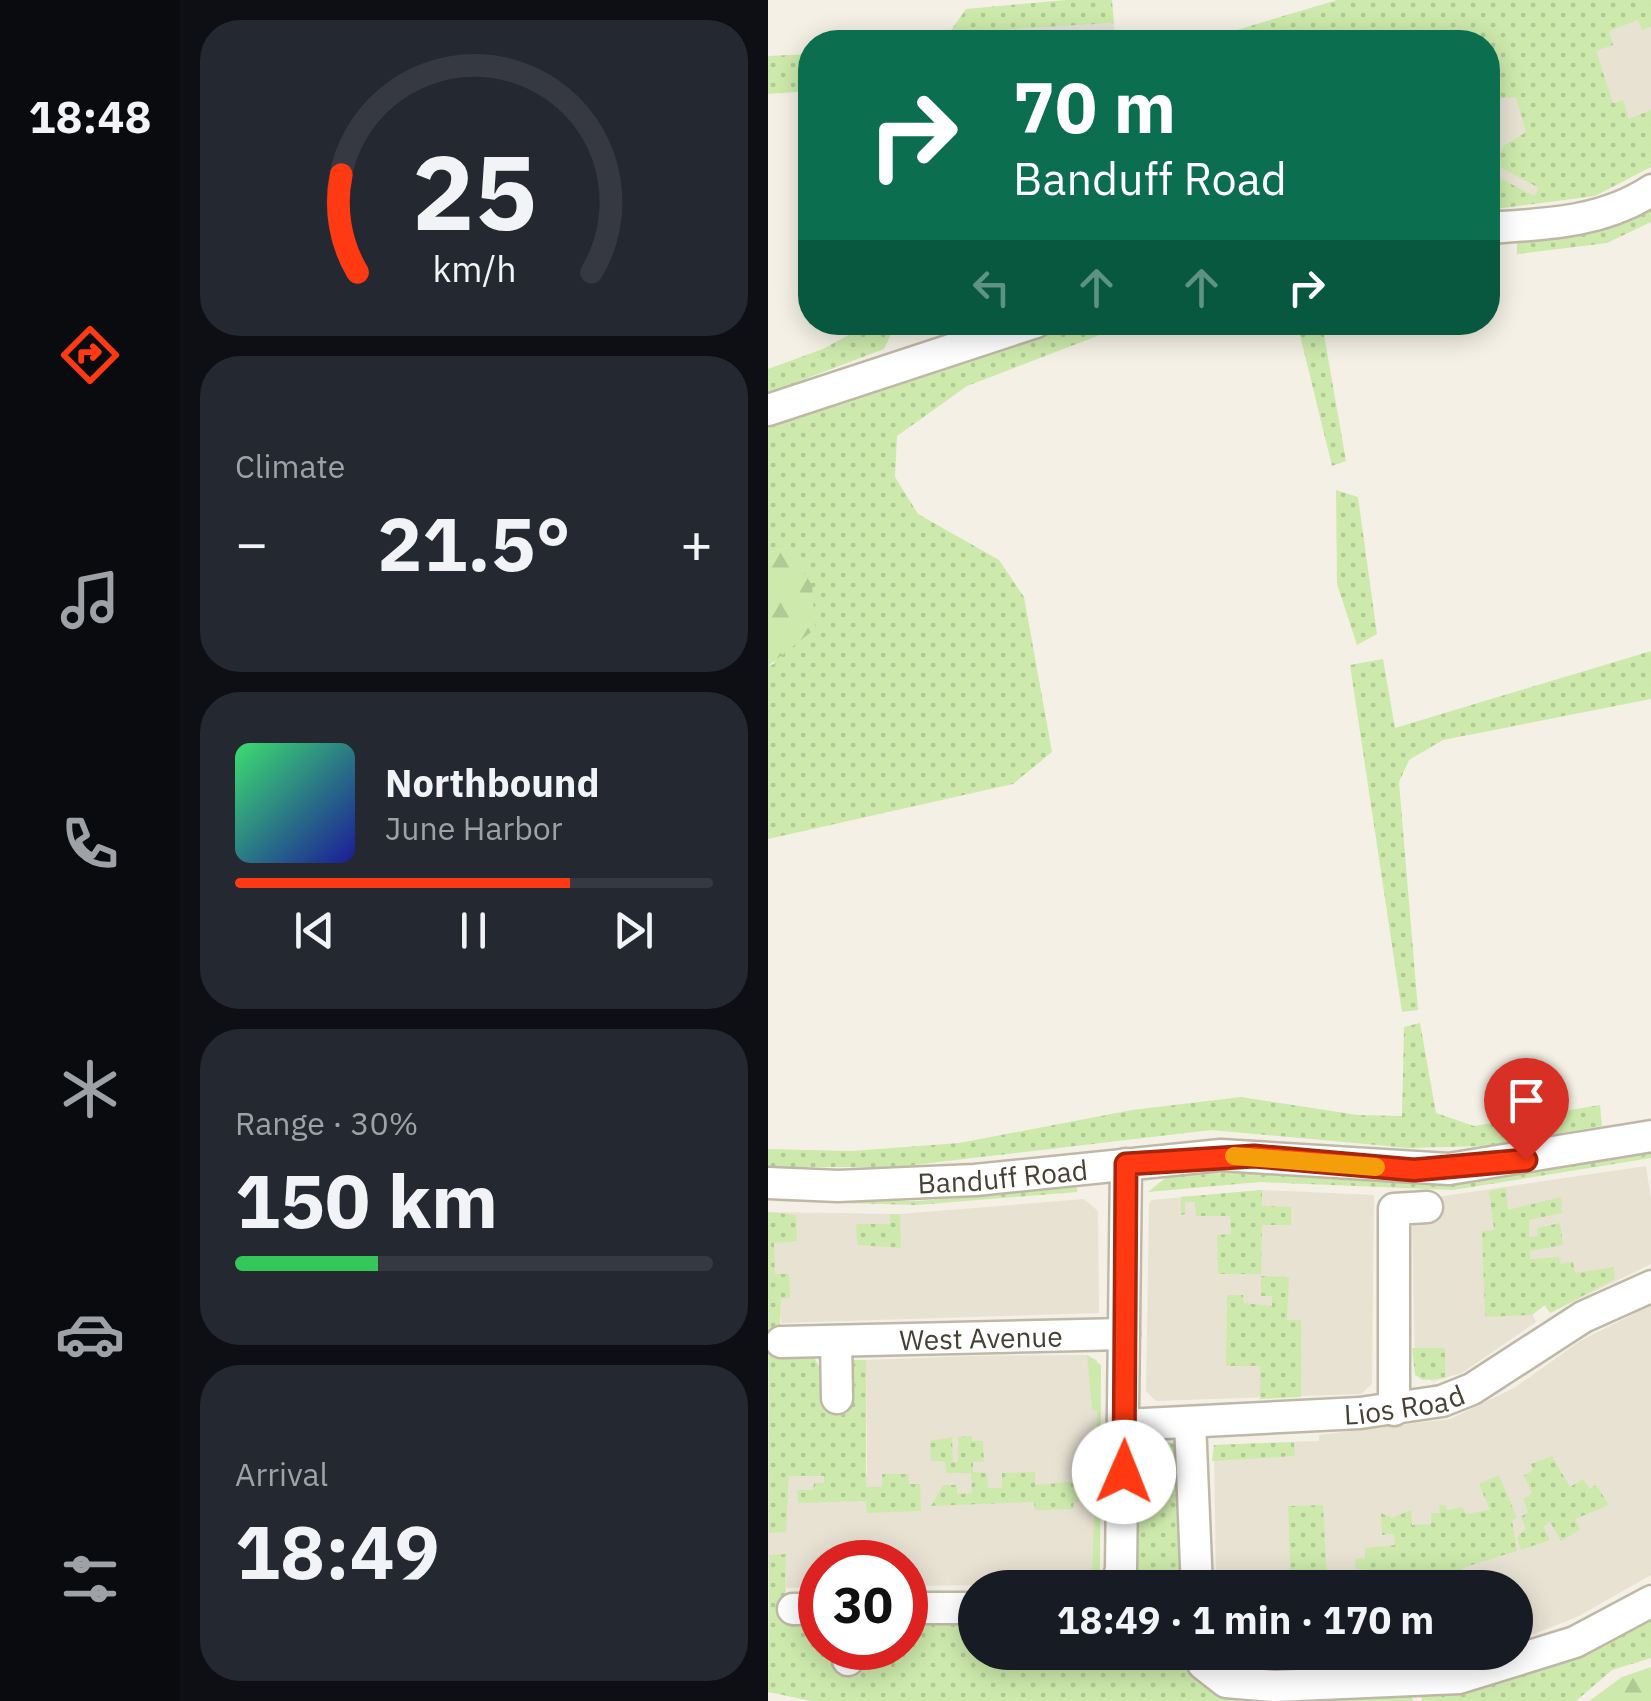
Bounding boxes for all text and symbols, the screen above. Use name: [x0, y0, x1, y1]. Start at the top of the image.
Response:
text: 70 m: [1013, 61, 1176, 152]
icon: right: [848, 70, 978, 200]
text: 18:48: [29, 87, 151, 145]
text: 25: [412, 123, 536, 259]
text: Banduff Road: [1013, 149, 1287, 207]
text: km/h: [432, 245, 516, 292]
icon: left: [964, 260, 1019, 315]
icon: ahead: [1069, 260, 1124, 315]
icon: ahead: [1174, 260, 1229, 315]
icon: right: [1279, 260, 1334, 315]
icon: directions: [55, 320, 125, 390]
text: Climate: [235, 445, 345, 487]
text: 21.5°: [377, 494, 571, 592]
text: −: [235, 507, 268, 578]
text: +: [680, 507, 713, 578]
icon: music: [55, 565, 125, 635]
text: Northbound: [385, 758, 600, 807]
text: June Harbor: [385, 807, 562, 849]
icon: phone: [55, 809, 125, 879]
icon: previous: [287, 903, 342, 958]
icon: pause: [446, 903, 501, 958]
icon: next: [606, 903, 661, 958]
icon: climate: [55, 1054, 125, 1124]
pin: [1484, 1058, 1569, 1161]
icon: arrive: [1499, 1073, 1554, 1128]
text: Range · 30%: [235, 1102, 418, 1144]
street label: Banduff Road: [917, 1150, 1089, 1201]
text: 150 km: [235, 1151, 498, 1249]
icon: car: [55, 1299, 125, 1369]
street label: West Avenue: [899, 1317, 1063, 1358]
street label: Lios Road: [1343, 1375, 1470, 1432]
position arrow: [1072, 1420, 1176, 1524]
text: Arrival: [235, 1453, 328, 1495]
text: 18:49: [235, 1502, 440, 1600]
speed limit sign: 30: [798, 1540, 928, 1670]
icon: filters: [55, 1544, 125, 1614]
text: 18:49 · 1 min · 170 m: [1057, 1595, 1434, 1644]

